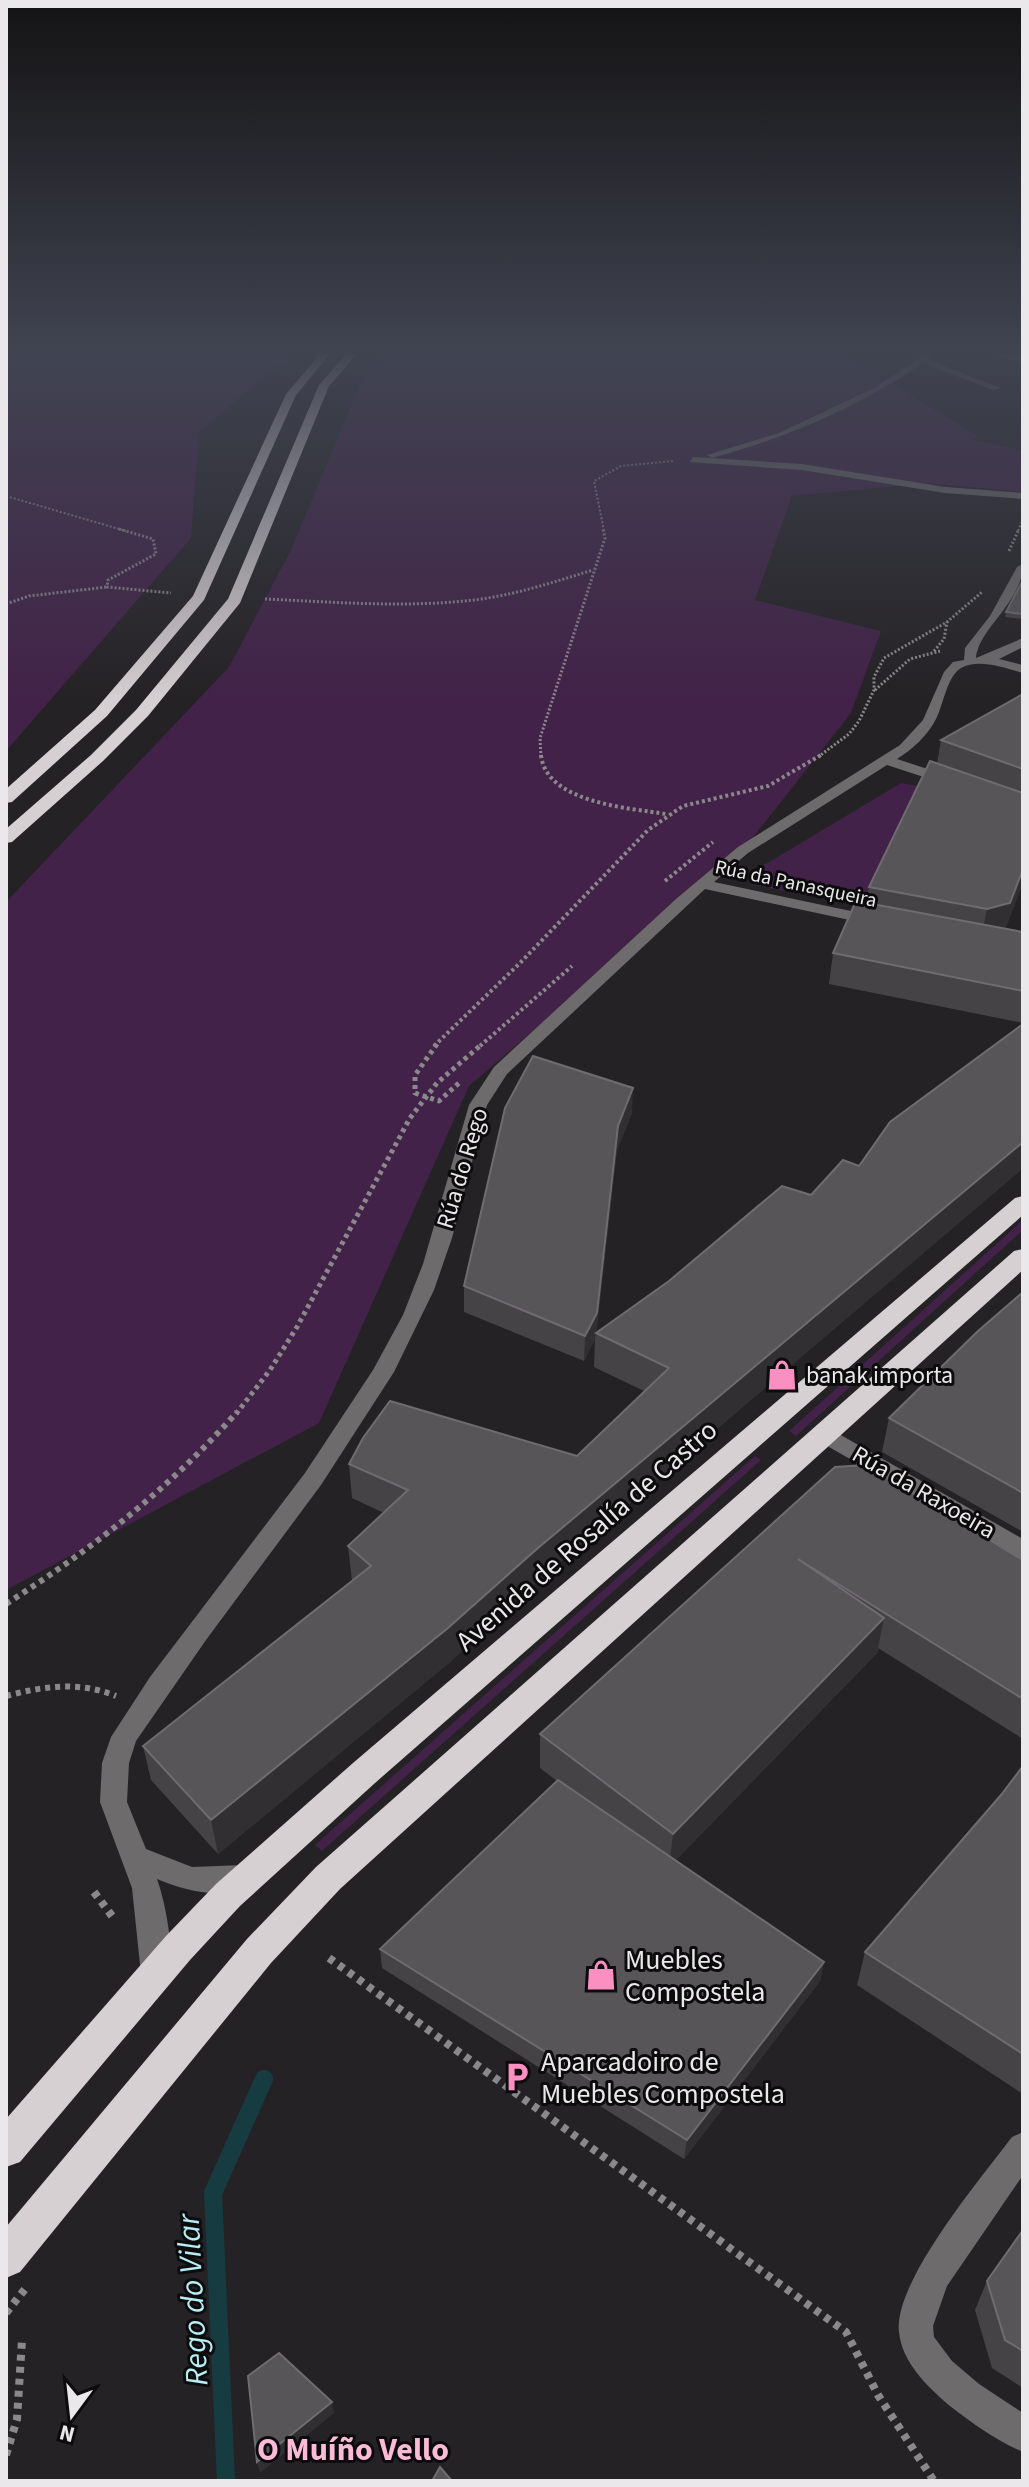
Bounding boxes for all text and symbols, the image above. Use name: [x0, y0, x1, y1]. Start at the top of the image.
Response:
street label: Rúa da Panasqueira: [712, 853, 879, 915]
street label: Rúa do Rego: [428, 1103, 497, 1233]
shop icon: banak importa: [765, 1358, 799, 1392]
place label: banak importa: [806, 1358, 953, 1393]
street label: Avenida de Rosalía de Castro: [447, 1411, 726, 1661]
street label: Rúa da Raxoeira: [846, 1437, 1002, 1548]
place label: Muebles Compostela: [625, 1940, 765, 2012]
shop icon: Muebles Compostela: [584, 1958, 618, 1992]
place label: Aparcadoiro de Muebles Compostela: [541, 2042, 785, 2114]
parking icon: Aparcadoiro de Muebles Compostela: [500, 2060, 534, 2094]
water label: Rego do Vilar: [165, 2211, 220, 2387]
north arrow: [32, 2375, 112, 2455]
text: N: [56, 2416, 78, 2451]
district label: O Muíño Vello: [257, 2427, 449, 2473]

